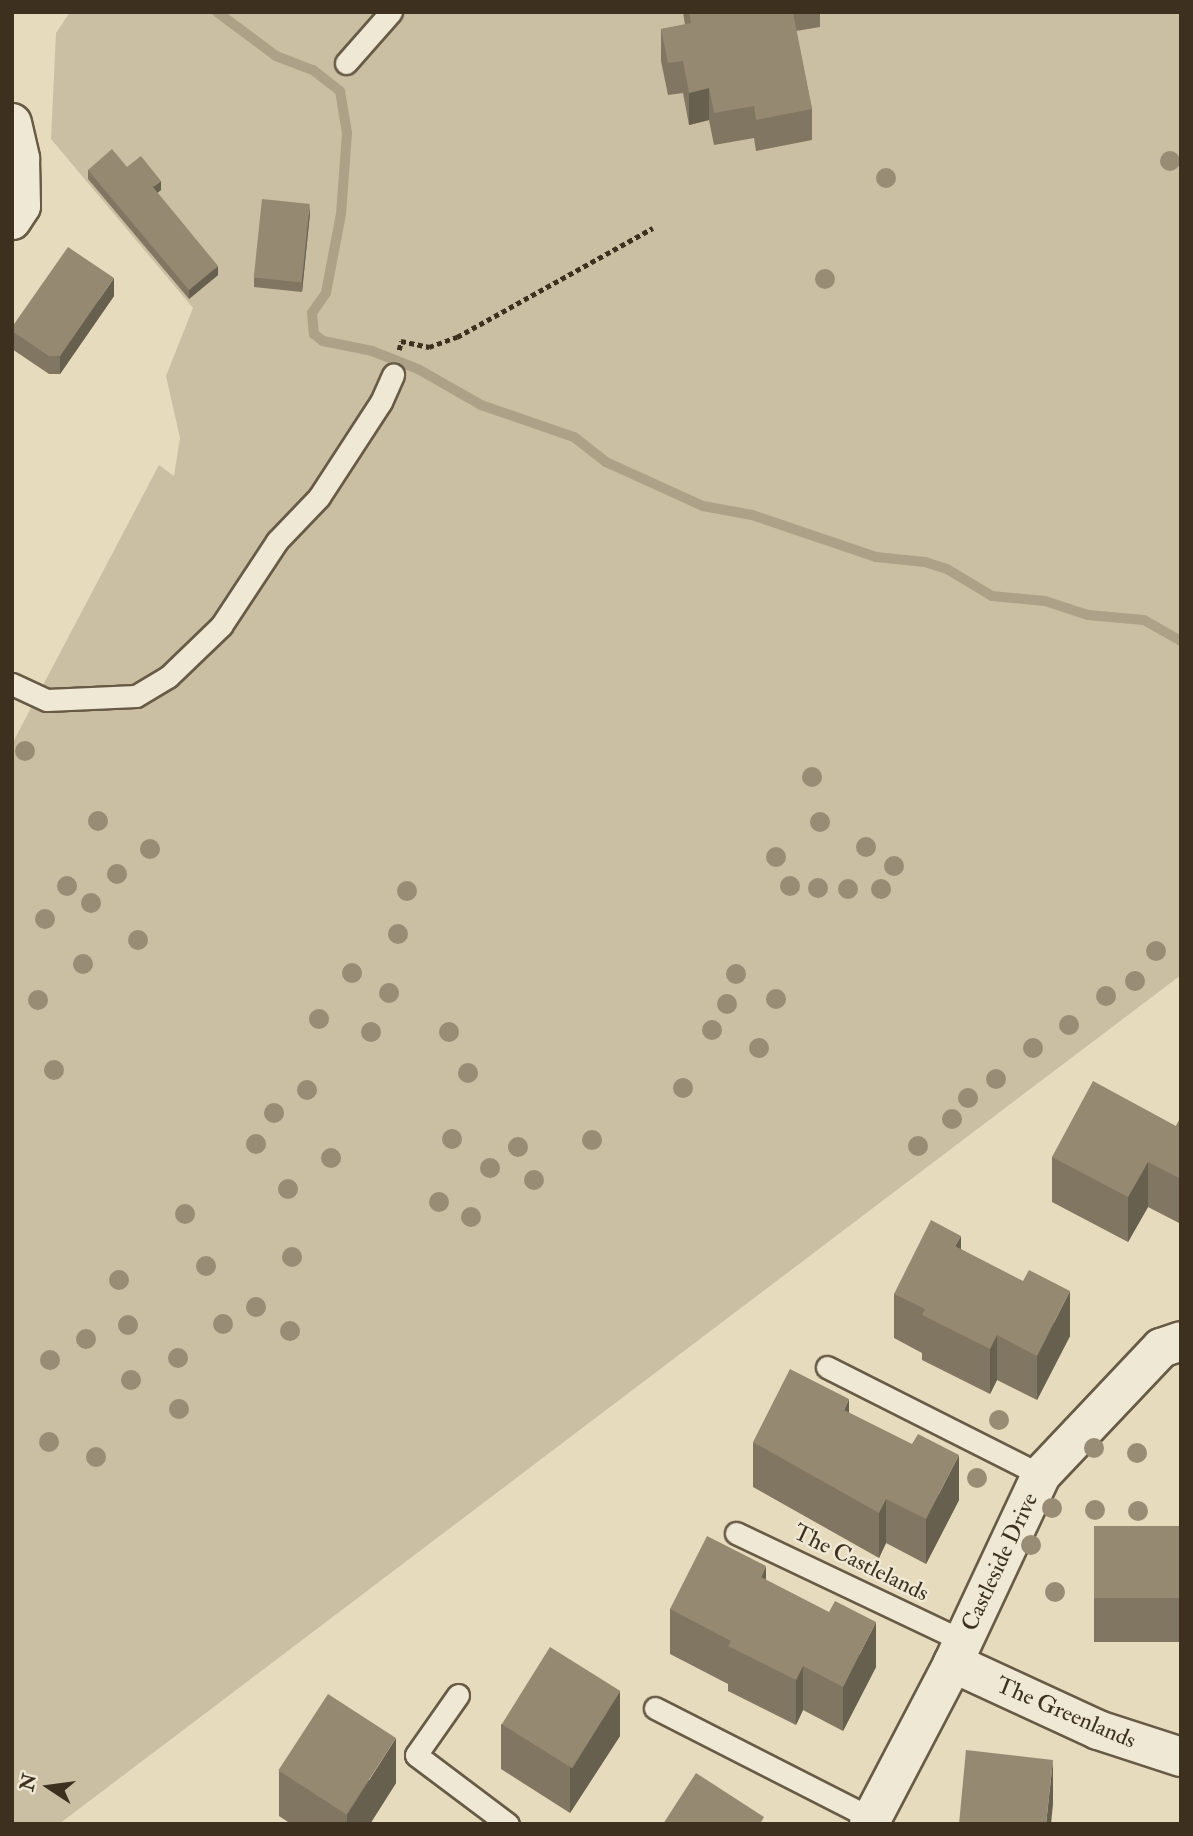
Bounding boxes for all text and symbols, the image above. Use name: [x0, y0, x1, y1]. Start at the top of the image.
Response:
street label: Castleside Drive: [956, 1489, 1044, 1635]
street label: The Castlelands: [789, 1518, 933, 1608]
street label: The Greenlands: [992, 1671, 1140, 1755]
north arrow: [14, 1752, 84, 1822]
text: N: [15, 1771, 42, 1793]

